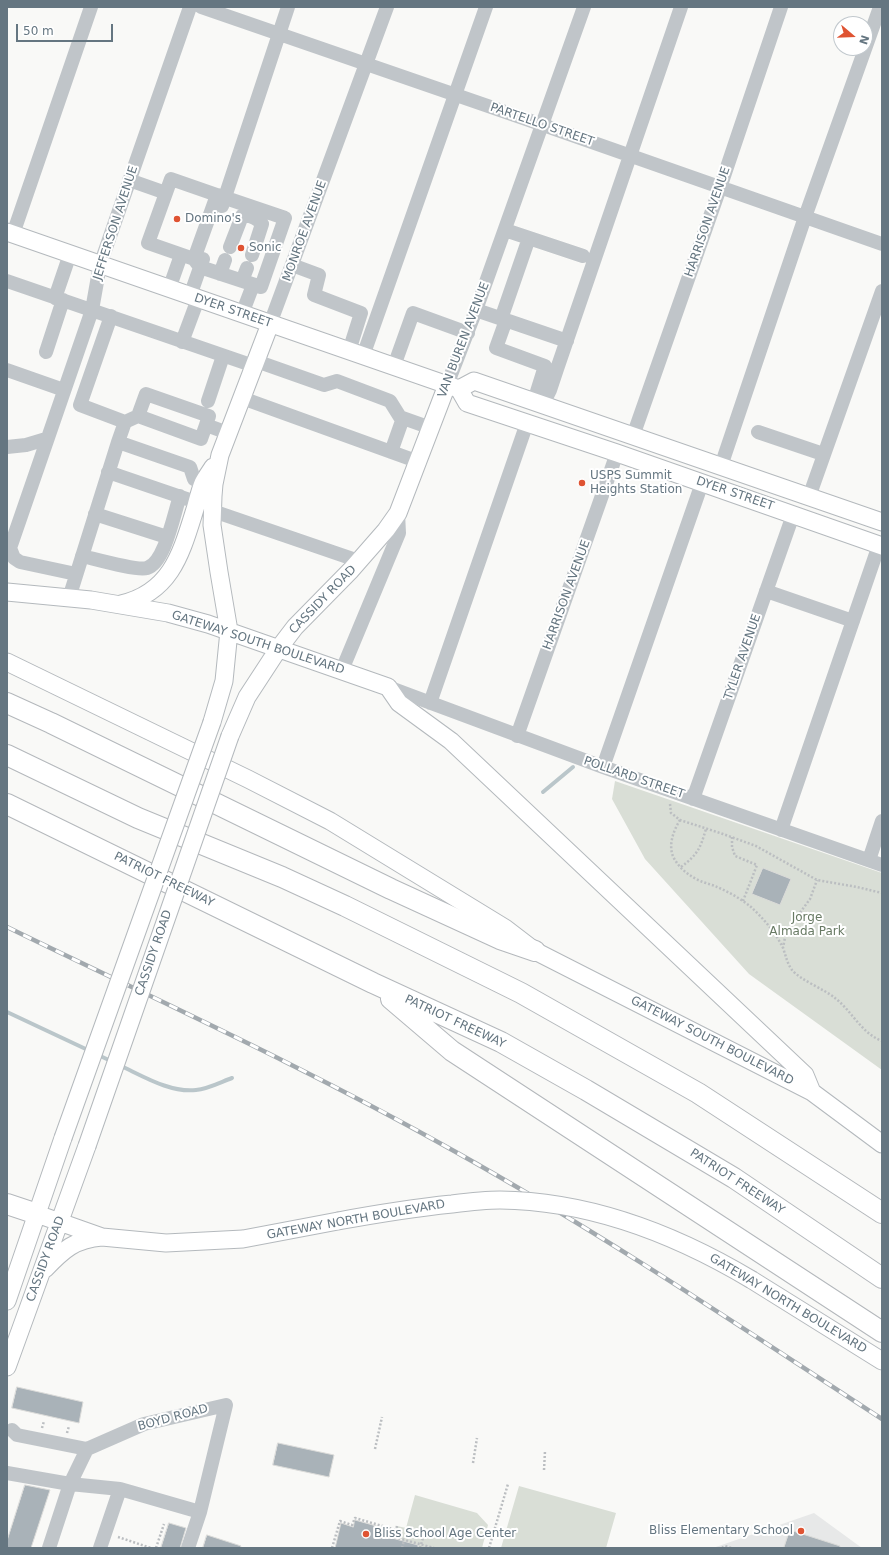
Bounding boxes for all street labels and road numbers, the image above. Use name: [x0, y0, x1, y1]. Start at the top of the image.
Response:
street label: PARTELLO STREET: [488, 100, 596, 150]
street label: JEFFERSON AVENUE: [91, 164, 141, 282]
street label: HARRISON AVENUE: [682, 165, 734, 279]
street label: MONROE AVENUE: [280, 178, 330, 284]
street label: VAN BUREN AVENUE: [435, 280, 493, 400]
street label: DYER STREET: [192, 291, 274, 331]
street label: DYER STREET: [694, 474, 776, 514]
street label: HARRISON AVENUE: [540, 538, 594, 652]
street label: CASSIDY ROAD: [287, 563, 359, 637]
street label: GATEWAY SOUTH BOULEVARD: [170, 608, 346, 678]
street label: TYLER AVENUE: [722, 612, 764, 702]
street label: POLLARD STREET: [582, 754, 686, 802]
street label: PATRIOT FREEWAY: [112, 849, 216, 911]
street label: CASSIDY ROAD: [133, 908, 175, 998]
street label: PATRIOT FREEWAY: [402, 992, 508, 1052]
street label: GATEWAY SOUTH BOULEVARD: [628, 994, 796, 1088]
street label: PATRIOT FREEWAY: [687, 1146, 787, 1218]
street label: GATEWAY NORTH BOULEVARD: [266, 1197, 446, 1243]
street label: CASSIDY ROAD: [24, 1214, 68, 1304]
street label: GATEWAY NORTH BOULEVARD: [707, 1251, 869, 1357]
street label: BOYD ROAD: [136, 1402, 210, 1434]

